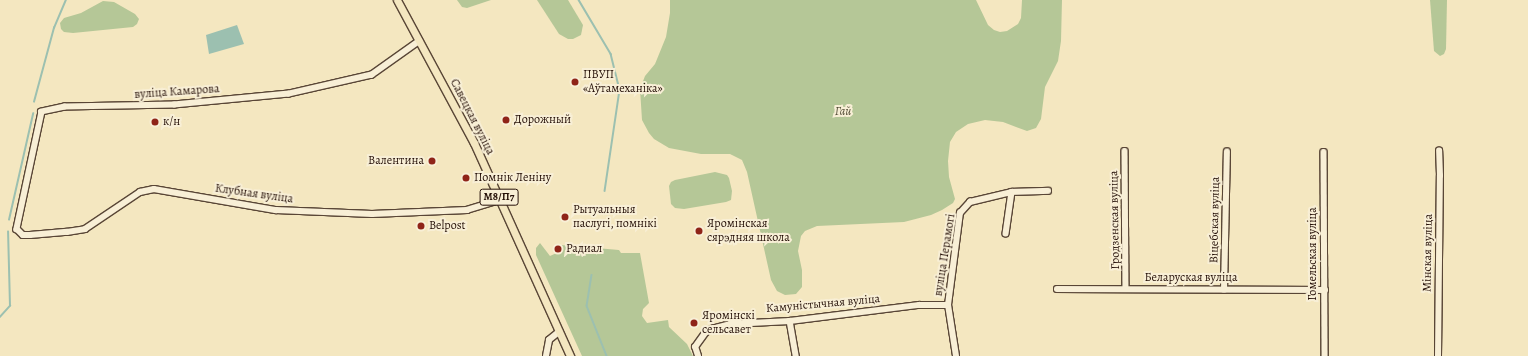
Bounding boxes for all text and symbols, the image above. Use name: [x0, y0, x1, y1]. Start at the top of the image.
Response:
place label: ПВУП «Аўтамеханіка»: [583, 68, 663, 96]
street label: Савецкая вуліца: [447, 77, 497, 157]
marker: ПВУП «Аўтамеханіка»: [570, 77, 580, 87]
street label: вуліца Камарова: [134, 82, 220, 102]
park label: Гай: [835, 105, 851, 119]
place label: Дорожный: [514, 113, 571, 127]
place label: к/н: [163, 115, 180, 129]
marker: Дорожный: [501, 115, 511, 125]
marker: к/н: [150, 117, 160, 127]
place label: Валентина: [368, 154, 424, 168]
marker: Валентина: [427, 156, 437, 166]
street label: Гродзенская вуліца: [1107, 170, 1123, 270]
place label: Помнік Леніну: [474, 171, 551, 185]
marker: Помнік Леніну: [461, 173, 471, 183]
street label: Віцебская вуліца: [1207, 177, 1223, 263]
street label: Клубная вуліца: [214, 181, 294, 207]
road number: М8/П7: [479, 188, 519, 206]
place label: Рытуальныя паслугі, помнікі: [573, 203, 657, 231]
street label: Гомельская вуліца: [1306, 207, 1320, 301]
marker: Рытуальныя паслугі, помнікі: [560, 212, 570, 222]
street label: вуліца Перамогі: [931, 213, 959, 297]
street label: Мінская вуліца: [1420, 214, 1436, 292]
place label: Яромінская сярэдняя школа: [707, 217, 790, 245]
place label: Belpost: [429, 219, 465, 233]
marker: Belpost: [416, 221, 426, 231]
marker: Яромінская сярэдняя школа: [694, 226, 704, 236]
place label: Радиал: [566, 242, 602, 256]
marker: Радиал: [553, 244, 563, 254]
street label: Беларуская вуліца: [1144, 271, 1238, 285]
street label: Камуністычная вуліца: [765, 292, 881, 316]
place label: Яромінскі сельсавет: [702, 309, 755, 337]
marker: Яромінскі сельсавет: [689, 318, 699, 328]

